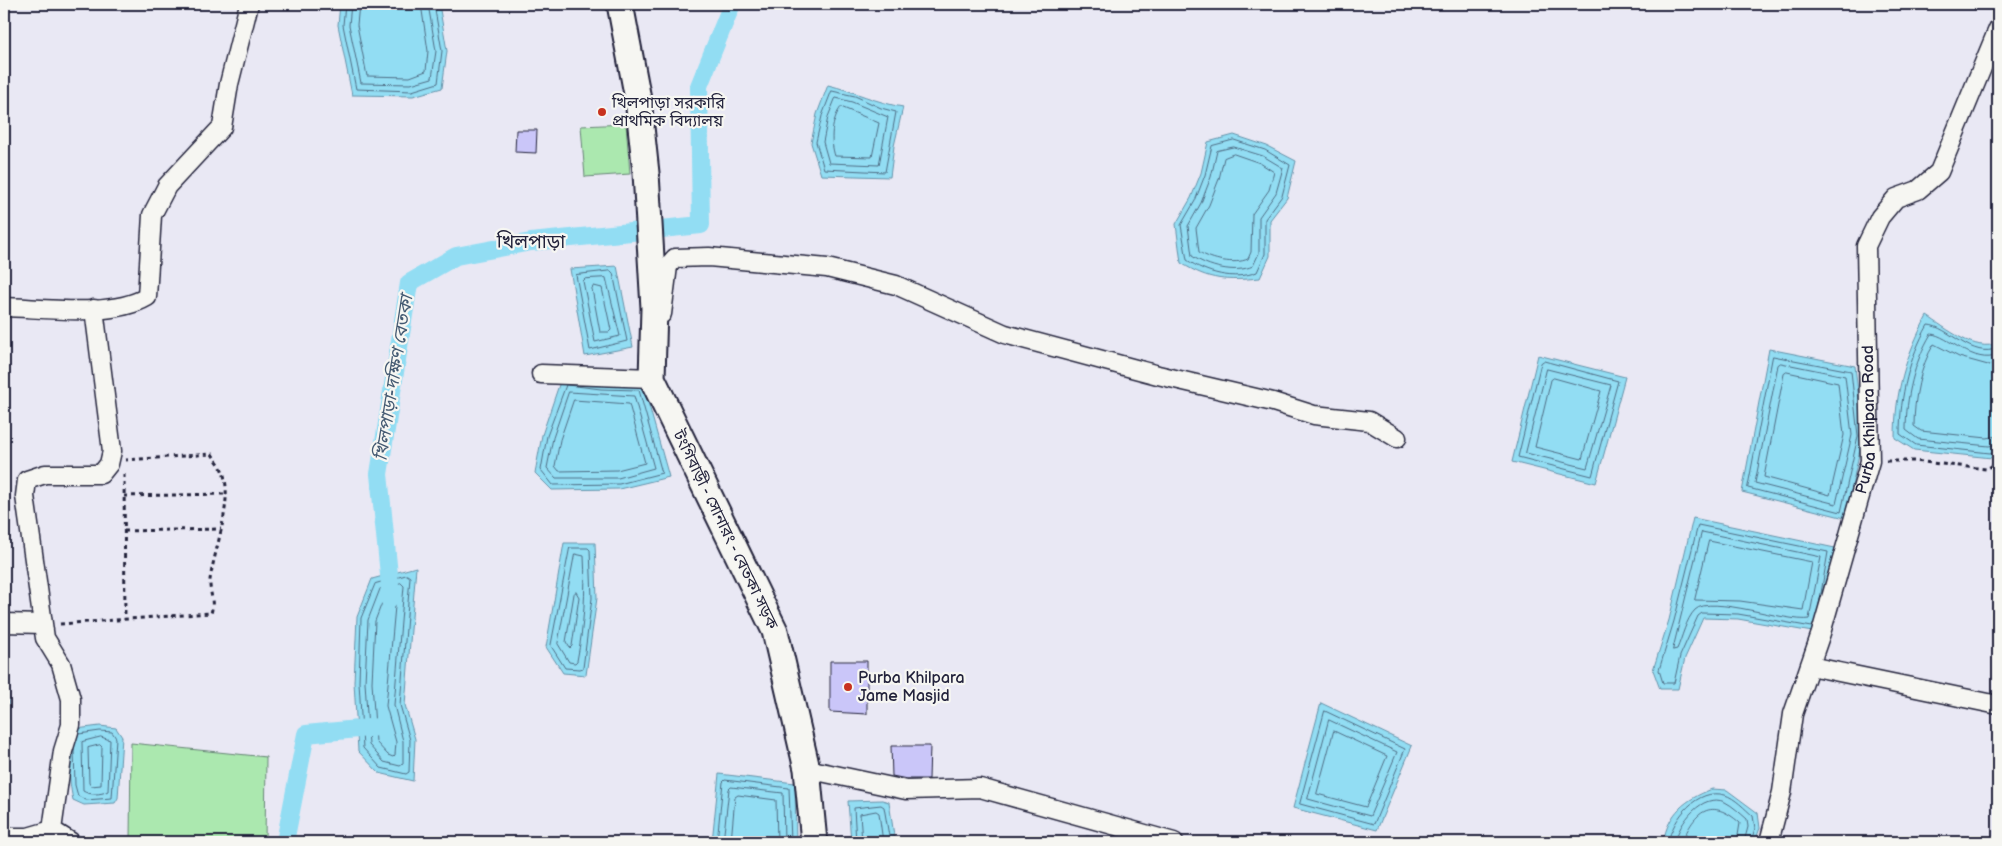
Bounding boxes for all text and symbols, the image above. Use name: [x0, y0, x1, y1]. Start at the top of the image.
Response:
place label: খিলপাড়া সরকারি প্রাথমিক বিদ্যালয়: [611, 93, 725, 131]
marker: খিলপাড়া সরকারি প্রাথমিক বিদ্যালয়: [596, 106, 608, 118]
district label: খিলপাড়া: [496, 230, 566, 254]
water label: খিলপাড়া-দক্ষিণ বেতকা: [370, 290, 418, 462]
street label: Purba Khilpara Road: [1852, 345, 1879, 496]
street label: টংগিবাড়ী - সোনারং - বেতকা সড়ক: [668, 426, 783, 634]
place label: Purba Khilpara Jame Masjid: [858, 669, 964, 706]
marker: Purba Khilpara Jame Masjid: [842, 681, 854, 693]

